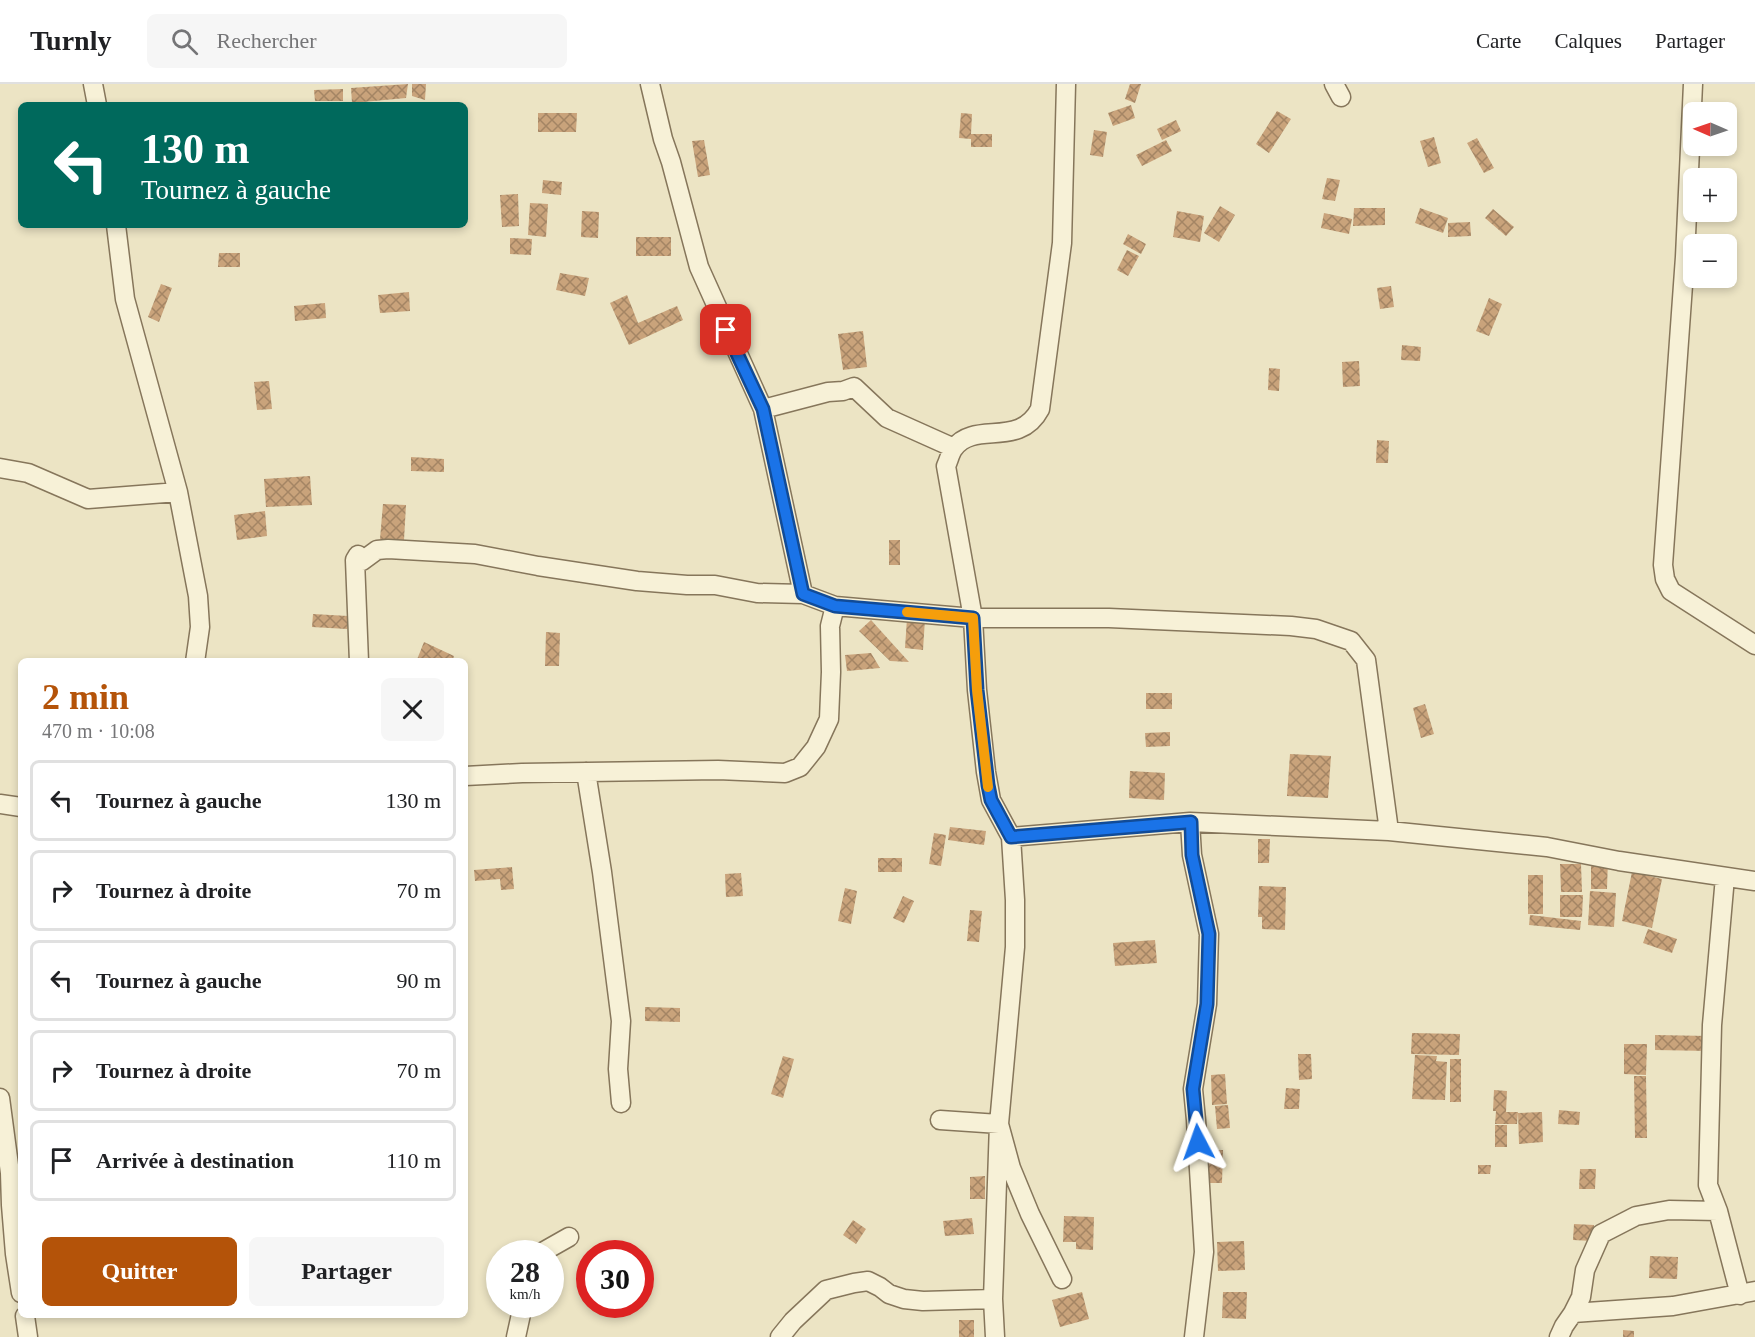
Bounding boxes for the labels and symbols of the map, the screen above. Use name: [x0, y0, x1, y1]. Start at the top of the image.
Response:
north arrow: [1683, 102, 1737, 156]
pin: [700, 304, 751, 355]
position arrow: [1166, 1110, 1230, 1174]
speed limit sign: 30: [576, 1240, 654, 1318]

